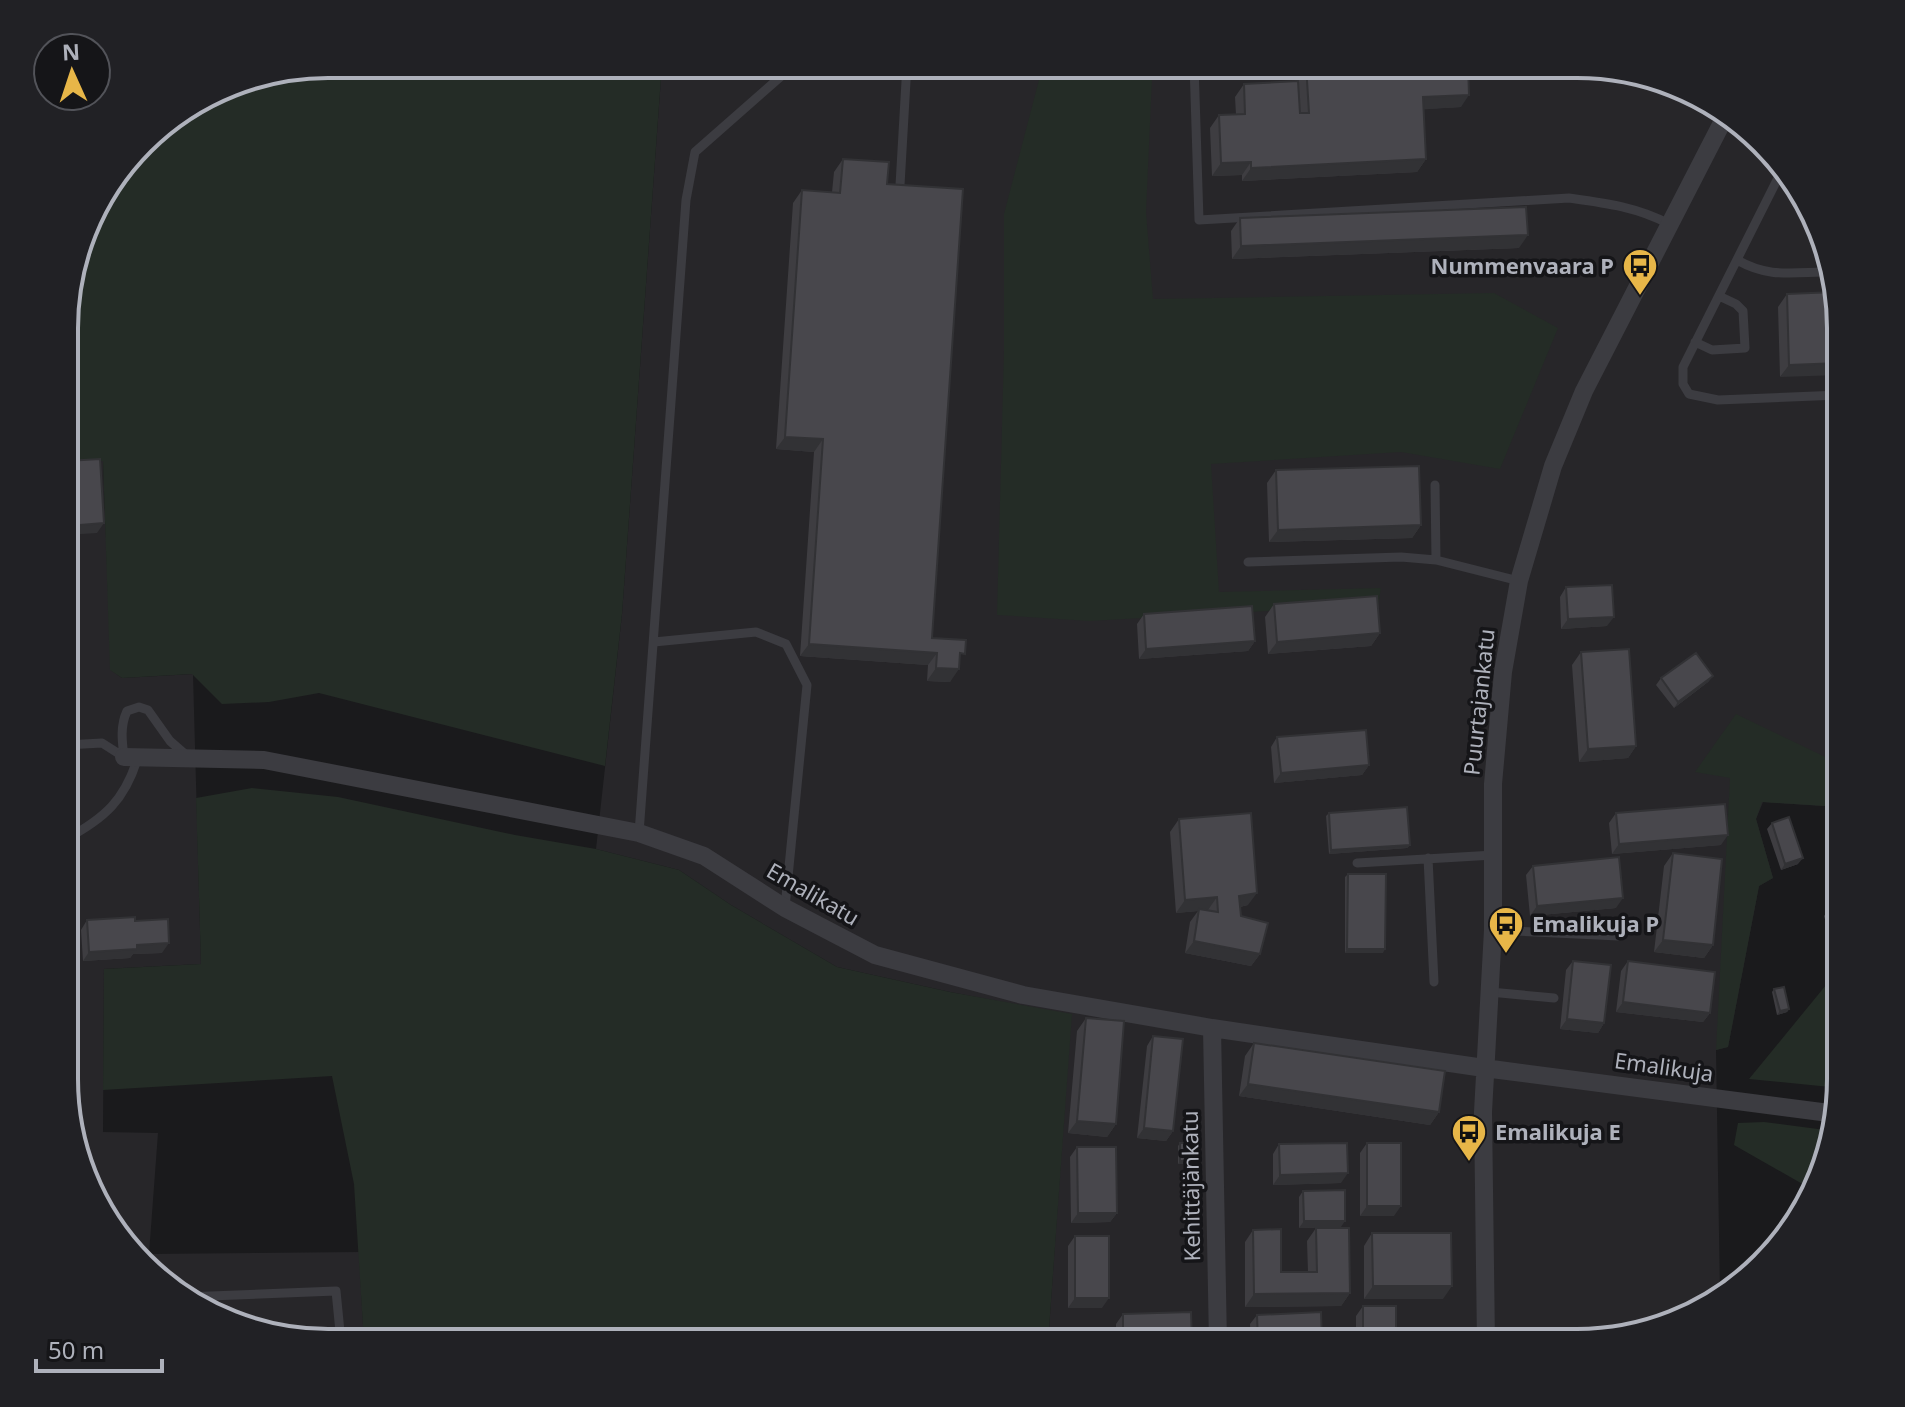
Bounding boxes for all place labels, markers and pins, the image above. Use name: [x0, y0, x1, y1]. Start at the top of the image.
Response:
bus stop icon: Nummenvaara P: [1621, 247, 1659, 297]
place label: Nummenvaara P: [1431, 250, 1614, 280]
bus stop icon: Emalikuja P: [1487, 905, 1525, 955]
place label: Emalikuja P: [1532, 908, 1659, 938]
bus stop icon: Emalikuja E: [1450, 1113, 1488, 1163]
place label: Emalikuja E: [1495, 1116, 1621, 1146]

